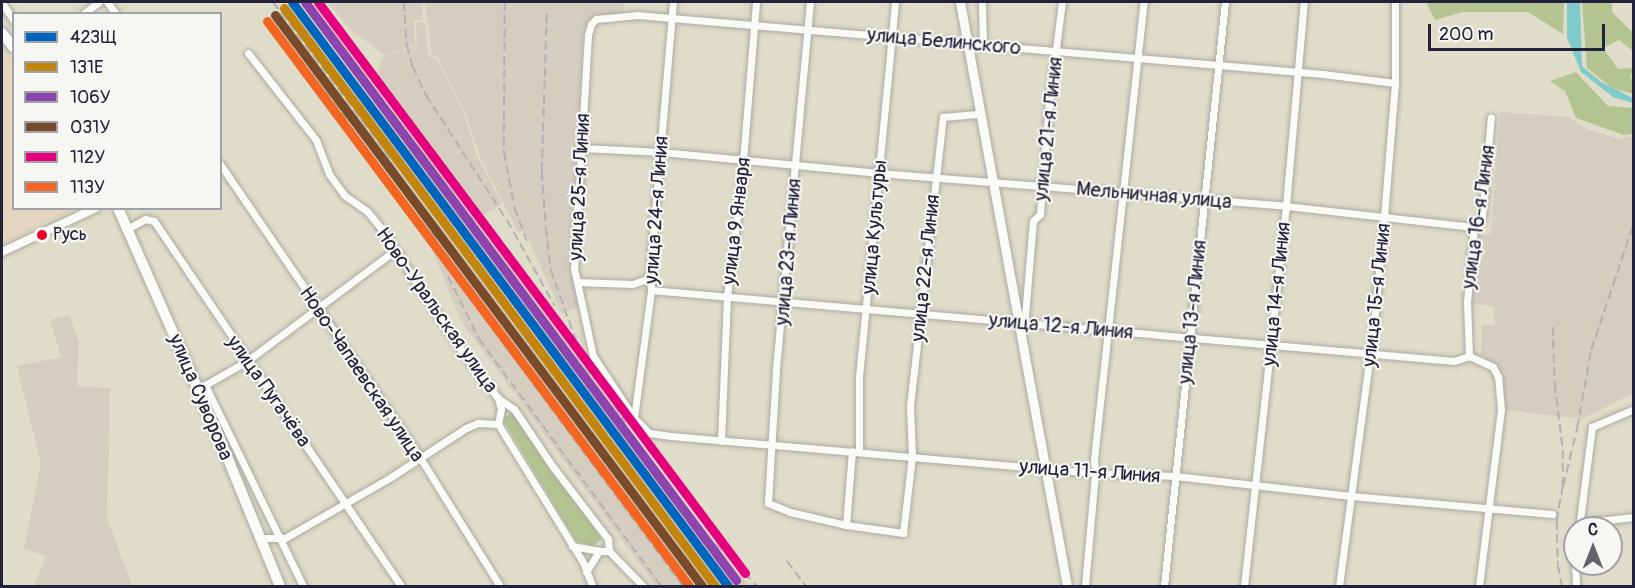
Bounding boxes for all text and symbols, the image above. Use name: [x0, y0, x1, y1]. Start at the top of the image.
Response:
legend: [12, 12, 222, 210]
scale bar: [1431, 12, 1608, 50]
street label: улица Белинского: [866, 22, 1022, 60]
text: 200 m: [1439, 23, 1494, 46]
text: 423Щ: [70, 26, 116, 49]
text: 131Е: [70, 56, 103, 79]
street label: улица 21-я Линия: [1029, 56, 1067, 202]
text: 106У: [70, 86, 111, 109]
street label: улица 25-я Линия: [563, 113, 595, 261]
text: 031У: [70, 116, 110, 139]
street label: улица 24-я Линия: [639, 135, 673, 285]
street label: улица 16-я Линия: [1456, 144, 1500, 290]
text: 112У: [70, 146, 105, 169]
street label: улица 9 Января: [716, 156, 756, 286]
street label: улица Культуры: [856, 159, 892, 295]
text: 113У: [70, 176, 105, 199]
street label: Мельничная улица: [1075, 176, 1233, 214]
street label: улица 23-я Линия: [770, 178, 806, 326]
street label: улица 22-я Линия: [905, 193, 945, 343]
street label: улица 14-я Линия: [1256, 221, 1296, 367]
street label: улица 15-я Линия: [1357, 222, 1395, 368]
street label: Ново-Уральская улица: [371, 223, 503, 397]
place label: Русь: [53, 224, 87, 246]
marker: Русь: [36, 229, 48, 241]
street label: улица 13-я Линия: [1173, 239, 1211, 385]
street label: Ново-Чапаевская улица: [294, 282, 430, 466]
street label: улица 12-я Линия: [988, 308, 1134, 344]
street label: улица Суворова: [164, 330, 238, 464]
street label: улица Пугачёва: [222, 331, 316, 451]
street label: улица 11-я Линия: [1019, 454, 1161, 488]
north arrow: [1563, 516, 1623, 576]
text: С: [1588, 520, 1598, 540]

